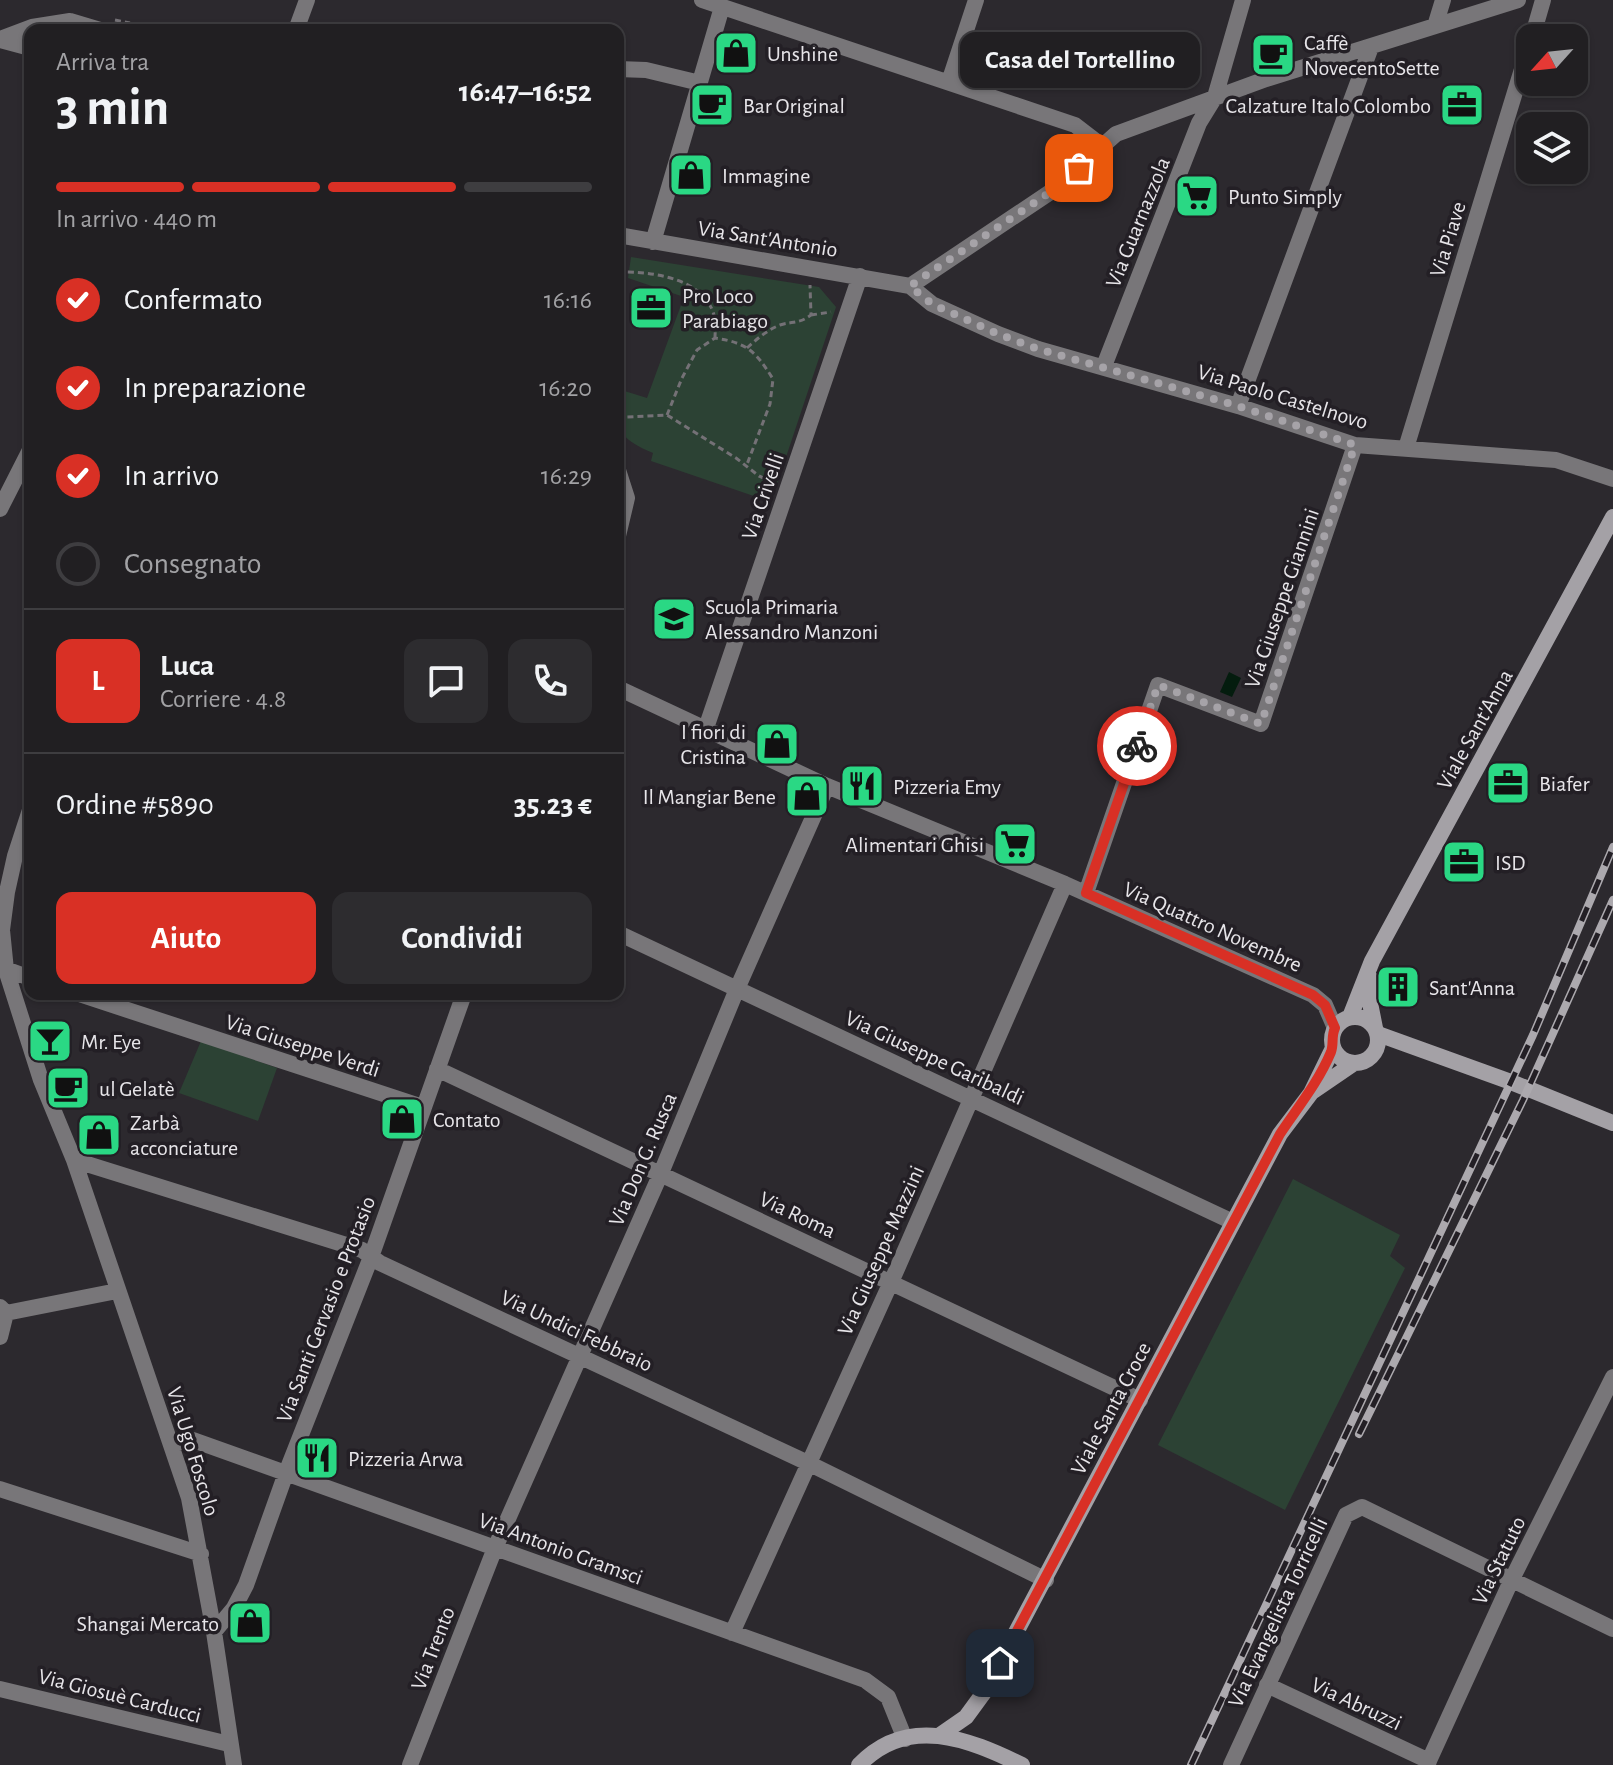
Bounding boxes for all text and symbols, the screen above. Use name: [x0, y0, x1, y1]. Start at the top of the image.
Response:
north arrow: [1516, 24, 1588, 96]
map controls: [1516, 24, 1588, 184]
shop icon: Unshine: [712, 29, 760, 77]
cafe icon: Caffè NovecentoSette: [1249, 31, 1297, 79]
callout: Casa del Tortellino: [959, 32, 1199, 88]
place label: Caffè NovecentoSette: [1304, 32, 1440, 79]
place label: Unshine: [767, 43, 838, 65]
text: Casa del Tortellino: [985, 47, 1175, 73]
text: Arriva tra: [56, 49, 149, 75]
text: 16:47–16:52: [459, 77, 592, 107]
cafe icon: Bar Original: [688, 81, 736, 129]
office icon: Calzature Italo Colombo: [1438, 81, 1486, 129]
text: 3 min: [56, 82, 169, 134]
place label: Bar Original: [743, 95, 845, 117]
place label: Calzature Italo Colombo: [1226, 95, 1431, 117]
button: layers: [1516, 112, 1588, 184]
pin: [1045, 134, 1113, 202]
icon: bag: [1057, 146, 1101, 190]
shop icon: Immagine: [667, 151, 715, 199]
street label: Via Guarnazzola: [1102, 154, 1174, 291]
place label: Immagine: [722, 165, 810, 187]
supermarket icon: Punto Simply: [1173, 172, 1221, 220]
place label: Punto Simply: [1228, 186, 1343, 208]
street label: Via Piave: [1426, 199, 1470, 279]
text: In arrivo · 440 m: [56, 206, 217, 232]
street label: Via Sant'Antonio: [696, 217, 839, 261]
icon: check: [56, 278, 100, 322]
office icon: Pro Loco Parabiago: [627, 284, 675, 332]
text: Confermato: [124, 285, 262, 315]
place label: Pro Loco Parabiago: [682, 285, 768, 332]
text: 16:16: [544, 287, 592, 313]
street label: Via Paolo Castelnovo: [1195, 361, 1371, 433]
icon: check: [56, 366, 100, 410]
text: In preparazione: [124, 373, 306, 403]
text: 16:20: [539, 375, 592, 401]
street label: Via Crivelli: [738, 450, 788, 543]
icon: check: [56, 454, 100, 498]
text: In arrivo: [124, 461, 219, 491]
text: 16:29: [541, 463, 592, 489]
street label: Via Giuseppe Giannini: [1241, 506, 1323, 691]
text: Consegnato: [124, 549, 261, 579]
school or university icon: Scuola Primaria Alessandro Manzoni: [650, 595, 698, 643]
place label: Scuola Primaria Alessandro Manzoni: [705, 596, 878, 643]
button: chat: [404, 639, 488, 723]
button: phone: [508, 639, 592, 723]
text: Luca: [160, 651, 214, 681]
text: L: [92, 666, 105, 696]
street label: Viale Sant'Anna: [1433, 666, 1517, 793]
text: Corriere · 4.8: [160, 686, 286, 712]
courier: [1097, 706, 1177, 786]
shop icon: I fiori di Cristina: [753, 720, 801, 768]
place label: I fiori di Cristina: [681, 721, 746, 768]
icon: bike: [1115, 724, 1159, 768]
office icon: Biafer: [1484, 759, 1532, 807]
restaurant icon: Pizzeria Emy: [838, 762, 886, 810]
shop icon: Il Mangiar Bene: [783, 772, 831, 820]
place label: Biafer: [1539, 773, 1590, 795]
place label: Pizzeria Emy: [893, 776, 1002, 798]
place label: Il Mangiar Bene: [643, 786, 776, 808]
text: Ordine #5890: [56, 790, 214, 820]
text: 35.23 €: [514, 790, 592, 820]
supermarket icon: Alimentari Ghisi: [991, 820, 1039, 868]
place label: Alimentari Ghisi: [845, 834, 984, 856]
office icon: ISD: [1440, 838, 1488, 886]
place label: ISD: [1495, 852, 1526, 874]
street label: Via Quattro Novembre: [1120, 878, 1305, 976]
button: Aiuto: [56, 892, 316, 984]
button: Condividi: [332, 892, 592, 984]
building icon: Sant'Anna: [1374, 963, 1422, 1011]
place label: Sant'Anna: [1429, 977, 1515, 999]
street label: Via Giuseppe Garibaldi: [842, 1007, 1027, 1109]
street label: Via Giuseppe Verdi: [223, 1011, 383, 1081]
bar icon: Mr. Eye: [26, 1017, 74, 1065]
place label: Mr. Eye: [81, 1031, 141, 1053]
cafe icon: ul Gelatè: [44, 1064, 92, 1112]
place label: ul Gelatè: [99, 1078, 175, 1100]
street label: Via Don G. Rusca: [605, 1089, 681, 1229]
shop icon: Contato: [378, 1095, 426, 1143]
place label: Contato: [433, 1109, 501, 1131]
shop icon: Zarbà acconciature: [75, 1111, 123, 1159]
place label: Zarbà acconciature: [130, 1112, 238, 1159]
street label: Via Giuseppe Mazzini: [834, 1162, 928, 1339]
street label: Via Roma: [756, 1188, 839, 1242]
street label: Via Santi Gervasio e Protasio: [273, 1193, 379, 1425]
street label: Via Undici Febbraio: [497, 1286, 656, 1376]
street label: Viale Santa Croce: [1067, 1339, 1155, 1478]
street label: Via Ugo Foscolo: [163, 1384, 223, 1518]
restaurant icon: Pizzeria Arwa: [293, 1434, 341, 1482]
place label: Pizzeria Arwa: [348, 1448, 463, 1470]
street label: Via Antonio Gramsci: [476, 1509, 646, 1589]
street label: Via Statuto: [1468, 1513, 1530, 1608]
street label: Via Evangelista Torricelli: [1224, 1514, 1332, 1711]
shop icon: Shangai Mercato: [226, 1599, 274, 1647]
street label: Via Trento: [407, 1604, 459, 1693]
place label: Shangai Mercato: [76, 1613, 219, 1635]
pin: [966, 1629, 1034, 1697]
icon: home: [978, 1641, 1022, 1685]
street label: Via Giosuè Carducci: [36, 1665, 204, 1727]
street label: Via Abruzzi: [1308, 1673, 1405, 1734]

